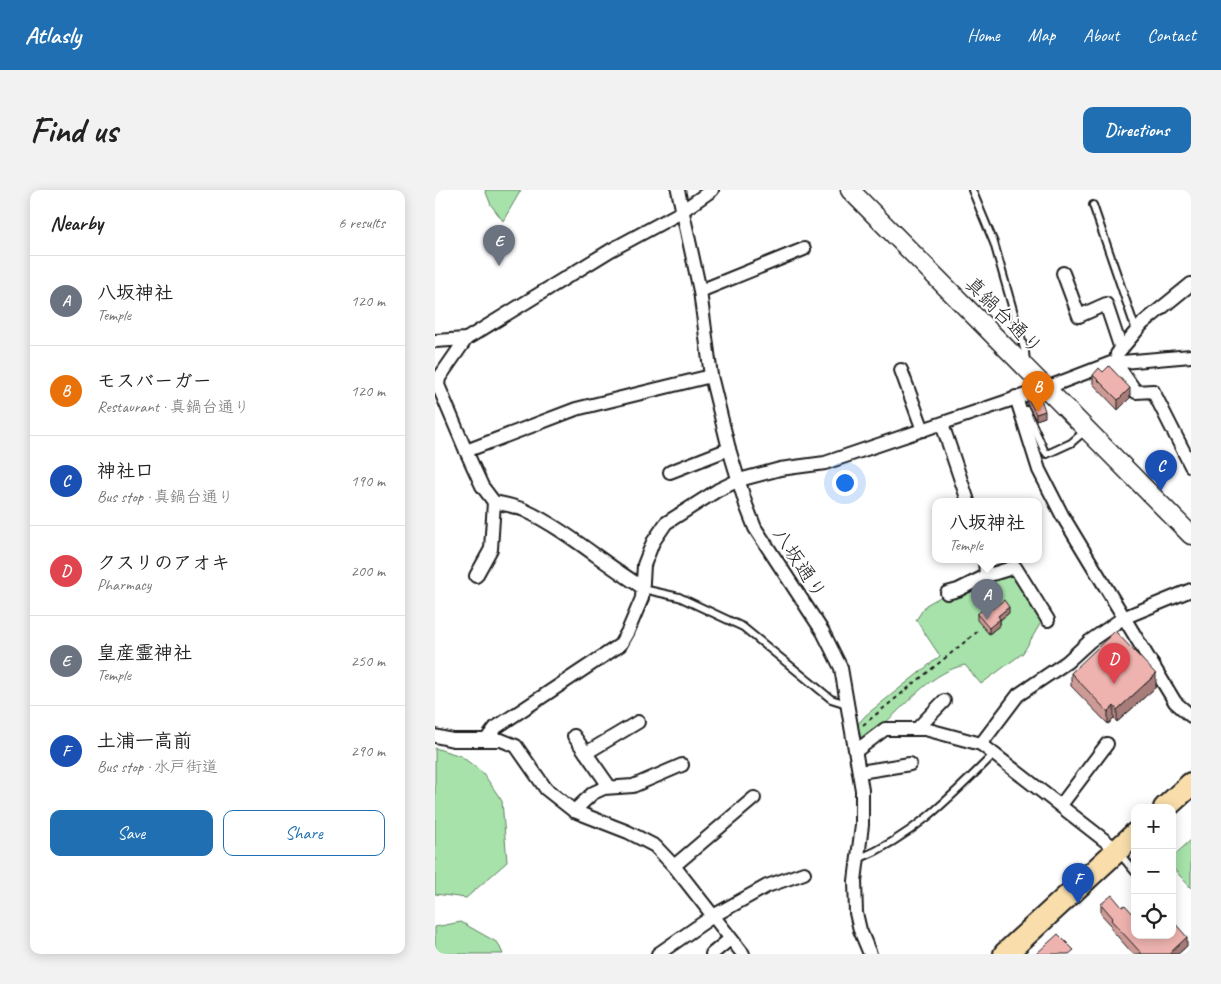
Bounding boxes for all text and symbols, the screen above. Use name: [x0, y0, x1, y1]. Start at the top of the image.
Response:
text: Atlasly: [25, 20, 81, 50]
text: Home: [967, 24, 1000, 46]
text: Map: [1028, 24, 1055, 46]
text: About: [1083, 24, 1119, 46]
text: Contact: [1147, 24, 1196, 46]
button: Directions: [1083, 107, 1191, 153]
text: Find us: [30, 108, 117, 153]
text: Nearby: [50, 210, 103, 236]
text: 6 results: [338, 213, 385, 233]
pin: E: [483, 225, 515, 266]
street label: 真鍋台通り: [959, 271, 1048, 360]
text: 八坂神社: [97, 281, 173, 305]
text: A: [62, 291, 70, 311]
text: 120 m: [351, 291, 385, 311]
text: Temple: [97, 305, 131, 325]
text: モスバーガー: [97, 369, 211, 393]
pin: B: [1022, 371, 1054, 412]
text: B: [62, 381, 70, 401]
text: 120 m: [351, 381, 385, 401]
text: Restaurant · 真鍋台通り: [97, 397, 250, 417]
pin: C: [1145, 450, 1177, 491]
text: 神社口: [97, 459, 154, 483]
your location: [832, 470, 858, 496]
text: C: [62, 471, 70, 491]
text: 190 m: [351, 471, 385, 491]
text: Bus stop · 真鍋台通り: [97, 487, 234, 507]
popup: [932, 498, 1042, 563]
text: 八坂神社: [949, 511, 1025, 535]
street label: 八坂通り: [767, 523, 832, 604]
text: Temple: [949, 535, 983, 555]
text: クスリのアオキ: [97, 551, 230, 575]
text: D: [61, 561, 71, 581]
text: 200 m: [351, 561, 385, 581]
text: Pharmacy: [97, 575, 151, 595]
pin: A: [971, 579, 1003, 620]
text: 皇産霊神社: [97, 641, 192, 665]
pin: D: [1098, 643, 1130, 684]
text: E: [62, 651, 70, 671]
text: 250 m: [351, 651, 385, 671]
text: Temple: [97, 665, 131, 685]
text: 土浦一高前: [97, 729, 192, 753]
text: F: [62, 741, 70, 761]
text: 290 m: [351, 741, 385, 761]
text: Bus stop · 水戸街道: [97, 757, 218, 777]
map controls: [1131, 804, 1176, 939]
button: +: [1131, 804, 1176, 849]
button: Save: [50, 810, 213, 856]
button: Share: [223, 810, 385, 856]
button: −: [1131, 849, 1176, 894]
pin: F: [1062, 863, 1094, 904]
button: locate: [1131, 894, 1176, 939]

